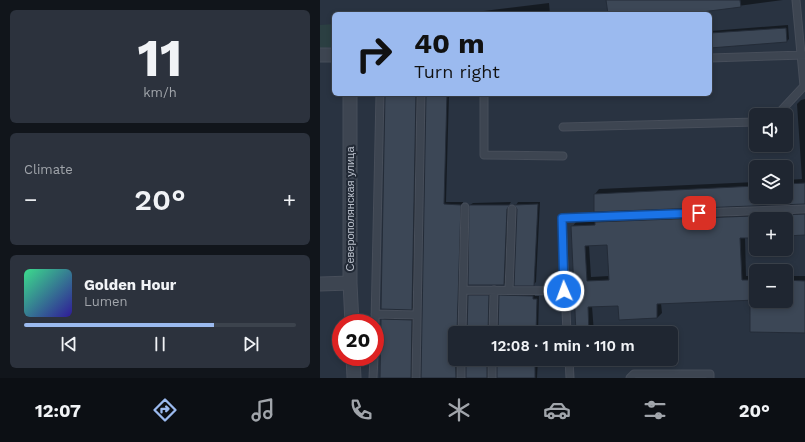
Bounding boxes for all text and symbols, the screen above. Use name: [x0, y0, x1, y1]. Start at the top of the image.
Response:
text: 40 m: [414, 27, 484, 60]
text: 11: [138, 28, 182, 89]
icon: right: [348, 28, 400, 80]
text: Turn right: [414, 61, 500, 82]
text: km/h: [143, 85, 177, 100]
map controls: [749, 108, 793, 308]
button: sound: [749, 108, 793, 152]
street label: Северополянская улица: [344, 146, 357, 272]
button: layers: [749, 160, 793, 204]
text: Climate: [24, 162, 73, 177]
text: 20°: [134, 182, 186, 217]
text: −: [24, 187, 37, 212]
text: +: [283, 187, 296, 212]
pin: [682, 196, 716, 230]
icon: arrive: [688, 202, 710, 224]
button: +: [749, 212, 793, 256]
button: −: [749, 264, 793, 308]
position arrow: [543, 270, 585, 312]
text: Golden Hour: [84, 276, 176, 294]
text: Lumen: [84, 294, 128, 309]
speed limit sign: 20: [332, 314, 384, 366]
icon: previous: [58, 333, 80, 355]
icon: pause: [149, 333, 171, 355]
icon: next: [240, 333, 262, 355]
text: 12:08 · 1 min · 110 m: [491, 337, 635, 355]
icon: directions: [151, 396, 179, 424]
icon: music: [249, 396, 277, 424]
icon: phone: [347, 396, 375, 424]
icon: climate: [445, 396, 473, 424]
icon: car: [543, 396, 571, 424]
icon: filters: [641, 396, 669, 424]
text: 12:07: [35, 400, 81, 421]
text: 20°: [739, 400, 770, 421]

